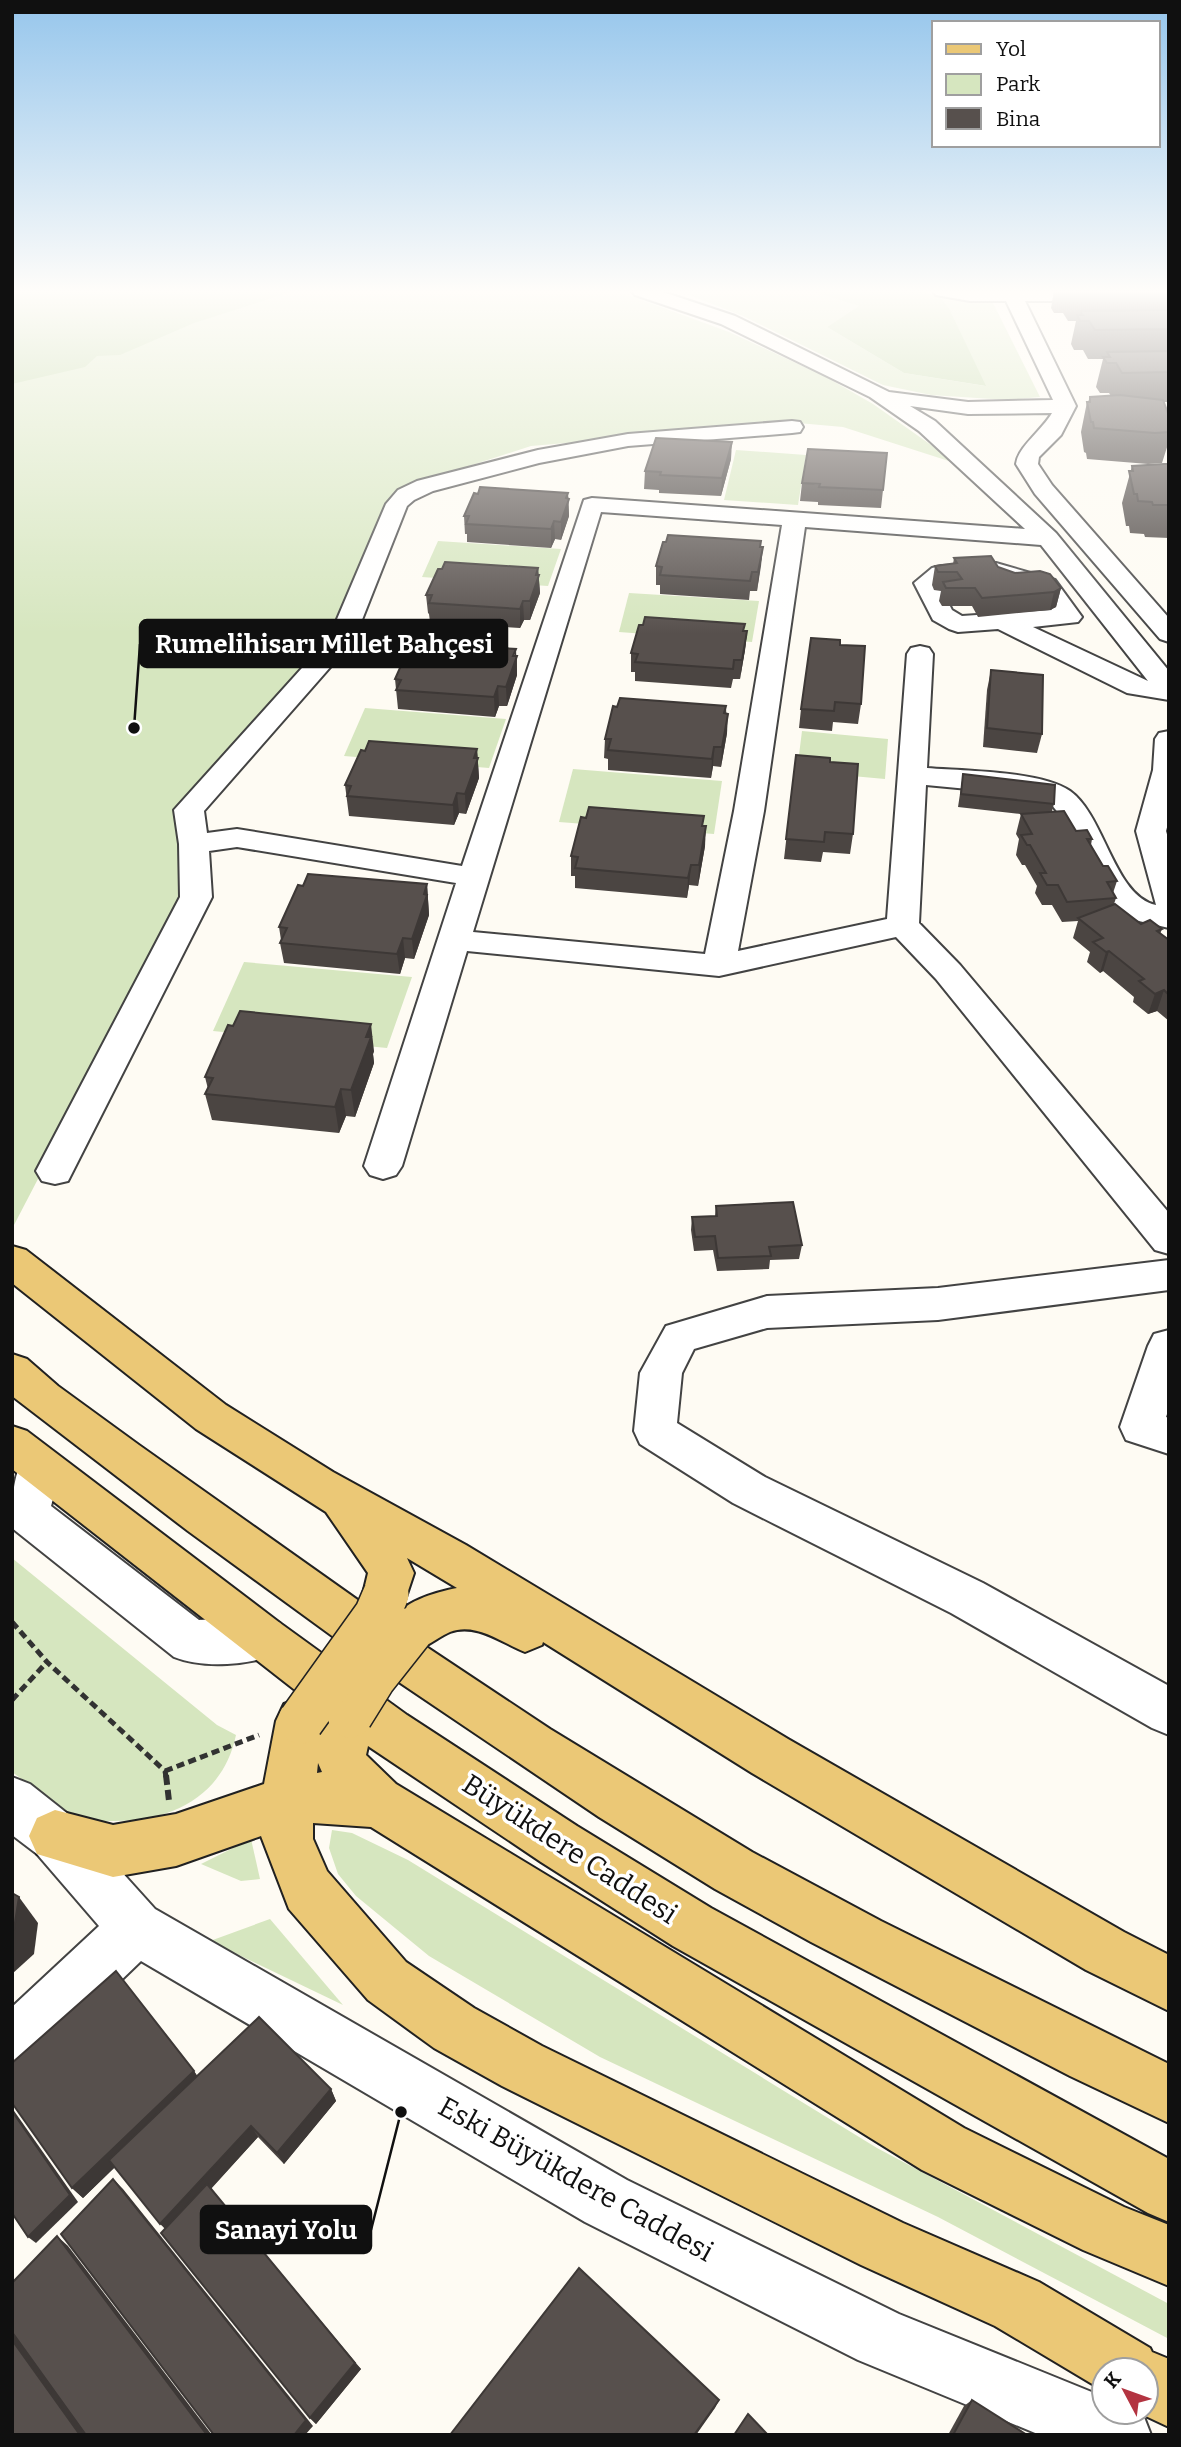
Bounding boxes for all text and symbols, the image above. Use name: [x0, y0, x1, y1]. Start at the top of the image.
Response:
legend: [932, 21, 1160, 147]
text: Yol: [996, 36, 1026, 62]
text: Park: [996, 71, 1040, 97]
text: Bina: [996, 106, 1041, 132]
callout: Rumelihisarı Millet Bahçesi: [140, 620, 507, 667]
text: Rumelihisarı Millet Bahçesi: [155, 629, 493, 660]
street label: Büyükdere Caddesi: [457, 1767, 683, 1931]
street label: Eski Büyükdere Caddesi: [433, 2090, 719, 2268]
callout: Sanayi Yolu: [201, 2206, 371, 2253]
text: Sanayi Yolu: [215, 2215, 357, 2246]
north arrow: [1090, 2356, 1160, 2426]
text: K: [1099, 2367, 1126, 2393]

